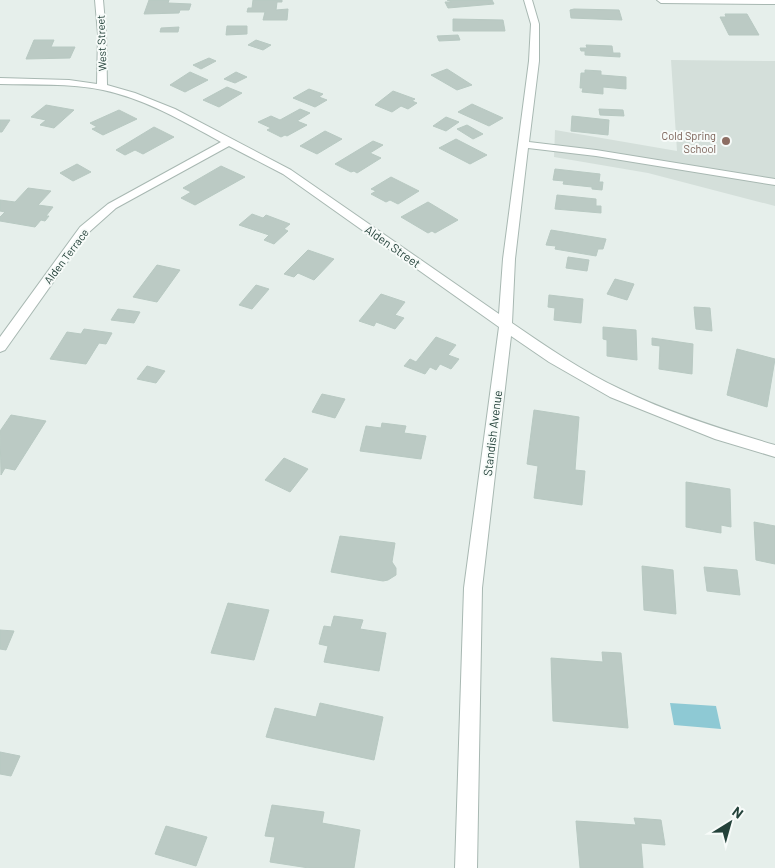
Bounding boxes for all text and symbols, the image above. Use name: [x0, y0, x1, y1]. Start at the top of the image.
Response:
street label: West Street: [94, 15, 108, 71]
place label: Cold Spring School: [661, 129, 716, 155]
marker: Cold Spring School: [720, 135, 732, 147]
street label: Alden Street: [363, 222, 423, 270]
street label: Alden Terrace: [41, 226, 91, 286]
street label: Standish Avenue: [480, 389, 504, 477]
north arrow: [705, 798, 755, 848]
text: N: [729, 803, 747, 822]

